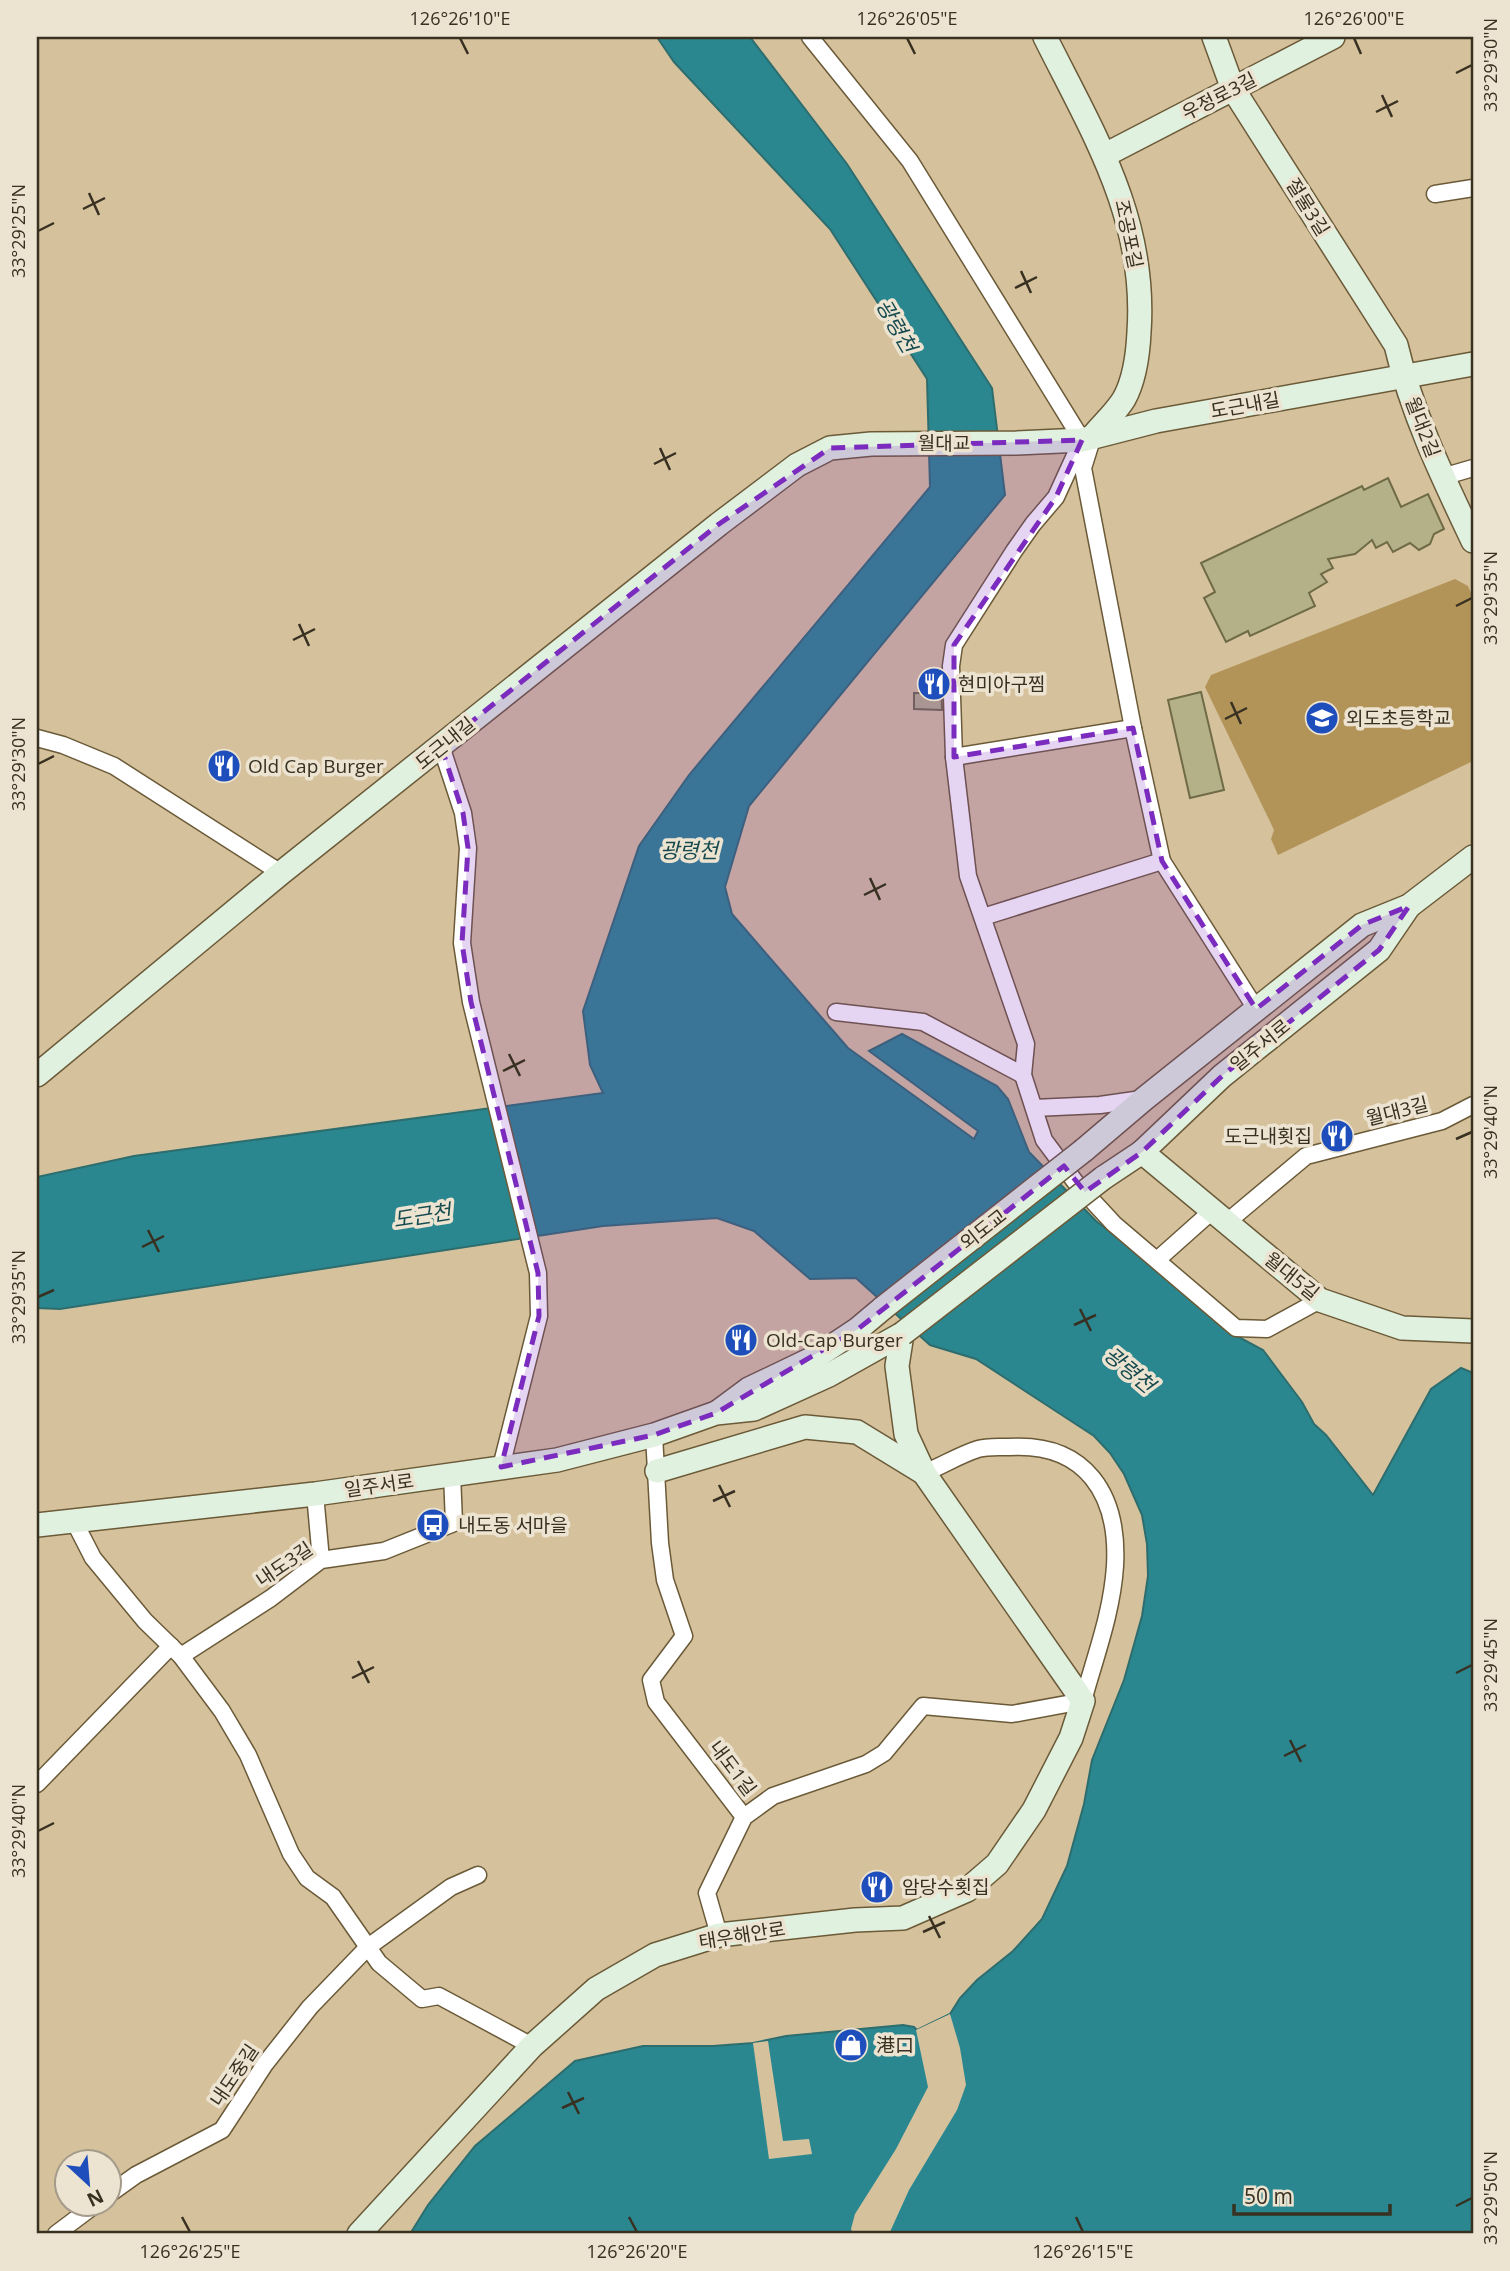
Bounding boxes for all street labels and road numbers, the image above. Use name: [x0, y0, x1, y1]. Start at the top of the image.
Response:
street label: 우정로3길: [1177, 66, 1261, 126]
street label: 절물3길: [1280, 173, 1336, 241]
street label: 조공포길: [1109, 197, 1149, 271]
street label: 도근내길: [1208, 386, 1282, 424]
street label: 월대2길: [1400, 393, 1446, 461]
street label: 월대교: [918, 430, 970, 456]
street label: 도근내길: [410, 711, 480, 775]
street label: 일주서로: [1225, 1013, 1295, 1077]
street label: 월대3길: [1363, 1091, 1431, 1131]
street label: 외도교: [954, 1203, 1012, 1255]
street label: 월대5길: [1259, 1246, 1325, 1306]
street label: 일주서로: [343, 1467, 415, 1503]
street label: 내도3길: [250, 1536, 318, 1592]
street label: 내도1길: [704, 1735, 762, 1801]
street label: 태우해안로: [697, 1915, 787, 1955]
street label: 내도중길: [204, 2039, 264, 2111]

